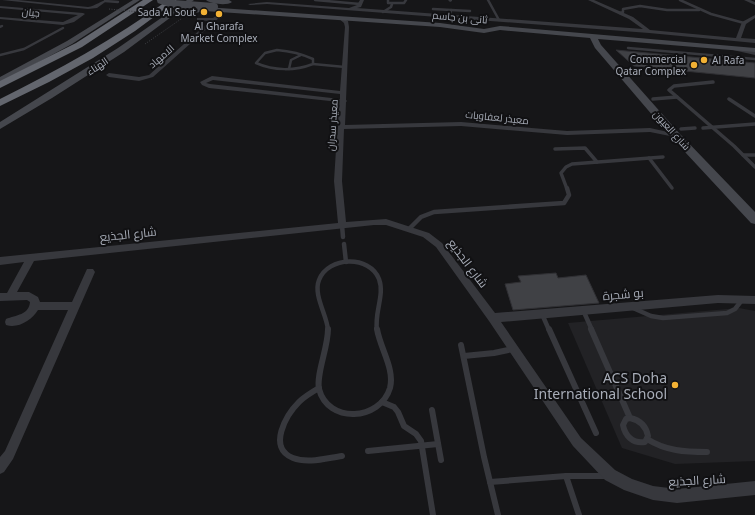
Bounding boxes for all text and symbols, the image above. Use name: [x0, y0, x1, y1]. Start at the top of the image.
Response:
street label: جيان: [21, 4, 41, 20]
place label: Sada Al Sout: [138, 5, 196, 19]
marker: Sada Al Sout: [199, 7, 209, 17]
street label: ثانى بن جاسم: [432, 8, 489, 27]
marker: Al Gharafa Market Complex: [214, 9, 224, 19]
place label: Al Gharafa Market Complex: [180, 19, 258, 45]
street label: الامهاد: [145, 41, 177, 71]
place label: Commercial Qatar Complex: [615, 52, 687, 78]
place label: Al Rafa: [712, 53, 744, 67]
street label: الهناء: [83, 54, 111, 78]
marker: Al Rafa: [699, 55, 709, 65]
marker: Commercial Qatar Complex: [689, 60, 699, 70]
street label: معيذر سدران: [323, 99, 341, 151]
street label: معيذر لعفاويات: [465, 107, 529, 127]
street label: شارع العيون: [650, 107, 694, 153]
street label: شارع الجذيع: [99, 223, 157, 245]
street label: شارع الجذيع: [444, 235, 492, 291]
street label: بو شجرة: [602, 284, 644, 304]
place label: ACS Doha International School: [534, 368, 667, 403]
marker: ACS Doha International School: [670, 380, 680, 390]
street label: شارع الجذيع: [668, 470, 726, 490]

